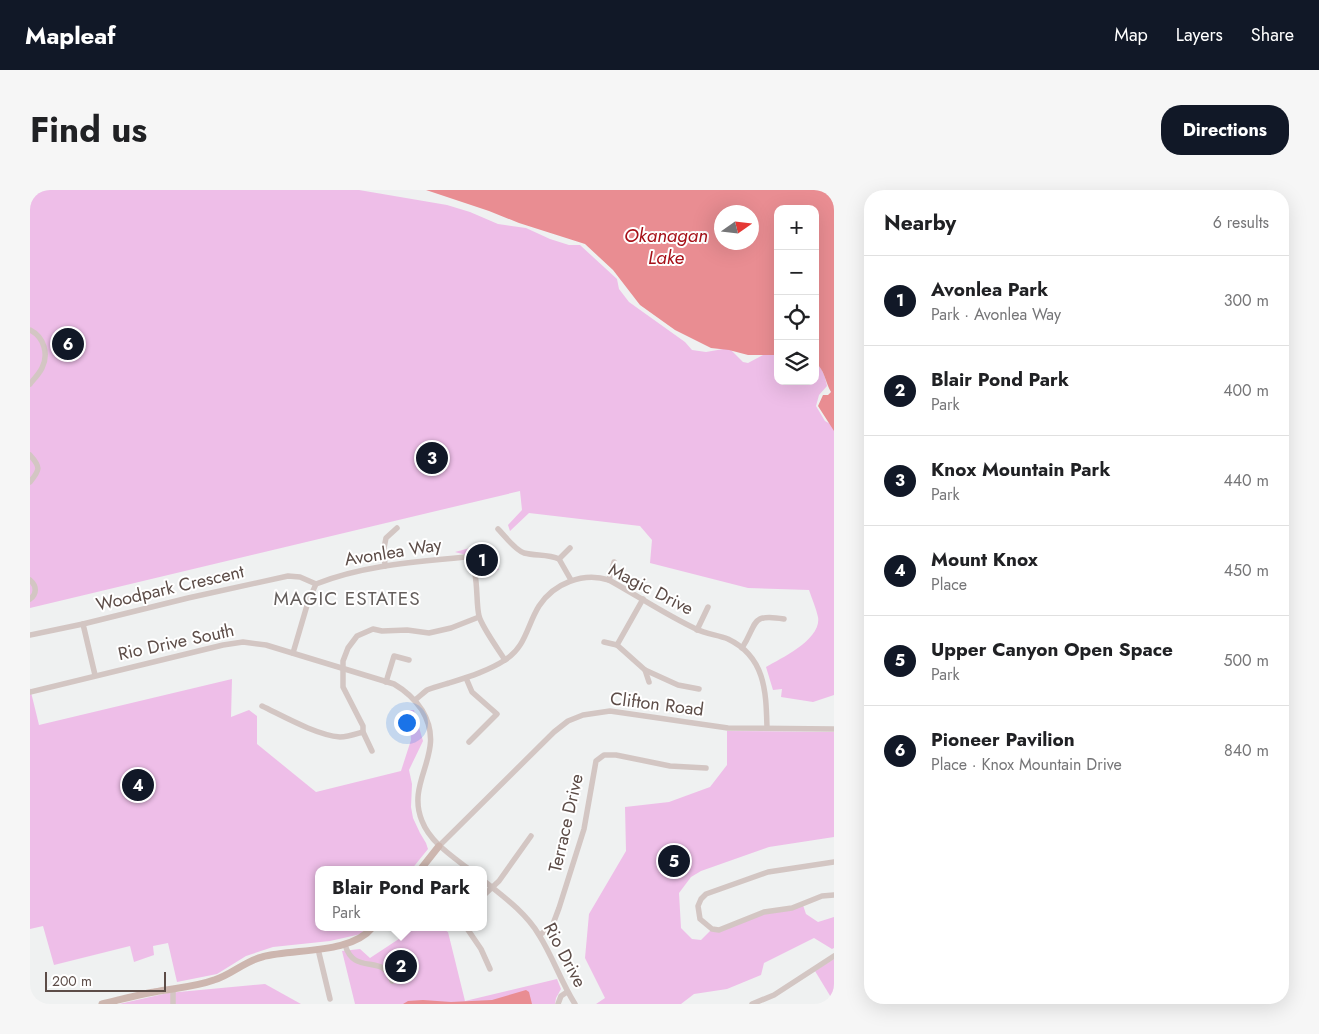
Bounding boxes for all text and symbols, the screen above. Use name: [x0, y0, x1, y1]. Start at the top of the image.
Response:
text: Mapleaf: [25, 18, 116, 53]
text: Map: [1114, 22, 1148, 48]
text: Layers: [1176, 22, 1223, 48]
text: Share: [1251, 22, 1294, 48]
text: Find us: [30, 105, 147, 155]
button: Directions: [1161, 105, 1289, 155]
north arrow: [714, 205, 759, 250]
map controls: [774, 205, 819, 385]
button: +: [774, 205, 819, 250]
text: Nearby: [884, 208, 956, 238]
text: 6 results: [1213, 211, 1269, 234]
water label: Okanagan Lake: [624, 222, 708, 271]
button: −: [774, 250, 819, 295]
text: Avonlea Park: [931, 276, 1048, 303]
text: 1: [896, 289, 904, 312]
text: 300 m: [1224, 289, 1269, 312]
button: locate: [774, 295, 819, 340]
text: Park · Avonlea Way: [931, 303, 1061, 326]
pin: 6: [52, 325, 84, 363]
button: layers: [774, 340, 819, 385]
text: Blair Pond Park: [931, 366, 1069, 393]
text: 2: [895, 379, 905, 402]
text: 400 m: [1223, 379, 1269, 402]
text: Park: [931, 393, 960, 416]
pin: 3: [416, 439, 448, 477]
text: Knox Mountain Park: [931, 456, 1110, 483]
text: 3: [895, 469, 905, 492]
text: 440 m: [1223, 469, 1269, 492]
text: Park: [931, 483, 960, 506]
street label: Avonlea Way: [343, 531, 443, 572]
pin: 1: [466, 541, 498, 579]
text: Mount Knox: [931, 546, 1038, 573]
street label: Magic Drive: [604, 556, 698, 622]
street label: Woodpark Crescent: [93, 558, 247, 618]
text: 4: [894, 559, 906, 582]
text: 450 m: [1224, 559, 1269, 582]
text: Place: [931, 573, 967, 596]
district label: MAGIC ESTATES: [273, 585, 421, 612]
street label: Rio Drive South: [115, 617, 237, 667]
text: Upper Canyon Open Space: [931, 636, 1173, 663]
text: 5: [895, 649, 905, 672]
text: 500 m: [1223, 649, 1269, 672]
text: Park: [931, 663, 960, 686]
street label: Clifton Road: [609, 685, 705, 723]
your location: [394, 710, 420, 736]
text: Pioneer Pavilion: [931, 726, 1075, 753]
text: 6: [895, 739, 905, 762]
text: 840 m: [1224, 739, 1269, 762]
text: Place · Knox Mountain Drive: [931, 753, 1122, 776]
pin: 4: [122, 766, 154, 804]
street label: Terrace Drive: [542, 771, 590, 875]
pin: 5: [658, 842, 690, 880]
popup: [315, 866, 487, 931]
text: Blair Pond Park: [332, 874, 470, 901]
text: Park: [332, 901, 361, 924]
street label: Rio Drive: [537, 918, 593, 992]
pin: 2: [385, 947, 417, 985]
scale bar: [45, 969, 166, 992]
text: 200 m: [52, 971, 92, 991]

